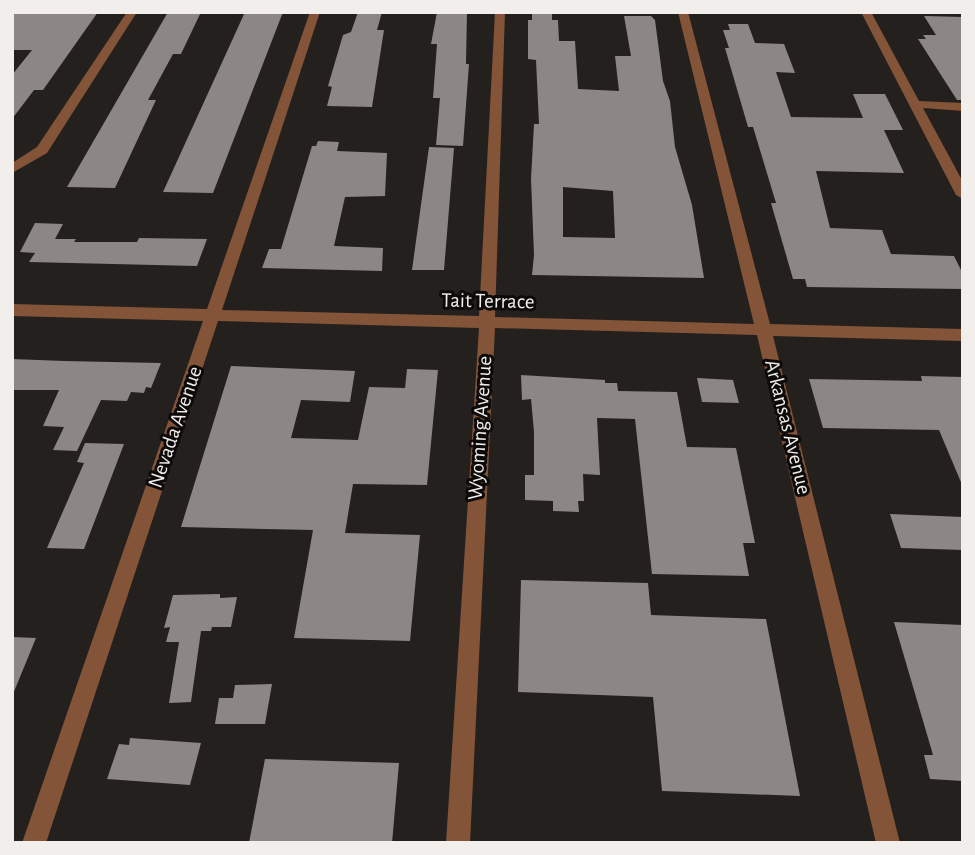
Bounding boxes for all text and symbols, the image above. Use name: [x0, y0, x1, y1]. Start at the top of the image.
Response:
street label: Tait Terrace: [441, 290, 535, 312]
street label: Wyoming Avenue: [464, 355, 496, 501]
street label: Arkansas Avenue: [761, 357, 815, 497]
street label: Nevada Avenue: [144, 363, 206, 491]

